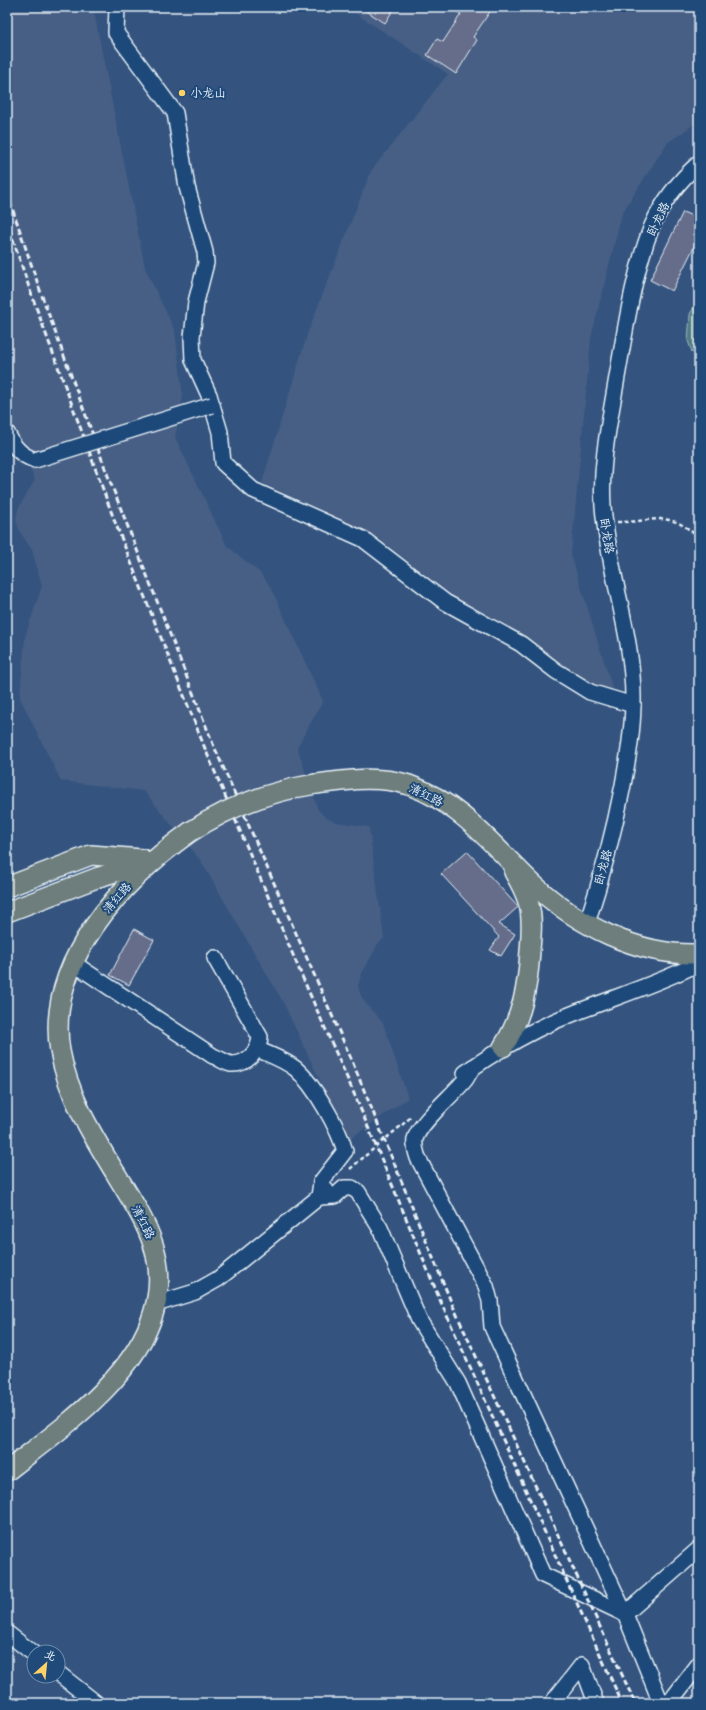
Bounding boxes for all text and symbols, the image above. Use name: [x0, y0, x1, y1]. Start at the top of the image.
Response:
place label: 小龙山: [190, 84, 226, 103]
marker: 小龙山: [177, 88, 187, 98]
street label: 卧龙路: [642, 199, 675, 240]
street label: 卧龙路: [594, 517, 619, 555]
street label: 清红路: [405, 779, 446, 812]
street label: 卧龙路: [590, 847, 617, 887]
street label: 清红路: [98, 879, 136, 918]
street label: 清红路: [126, 1202, 159, 1243]
north arrow: [26, 1644, 66, 1684]
text: 北: [41, 1645, 59, 1666]

